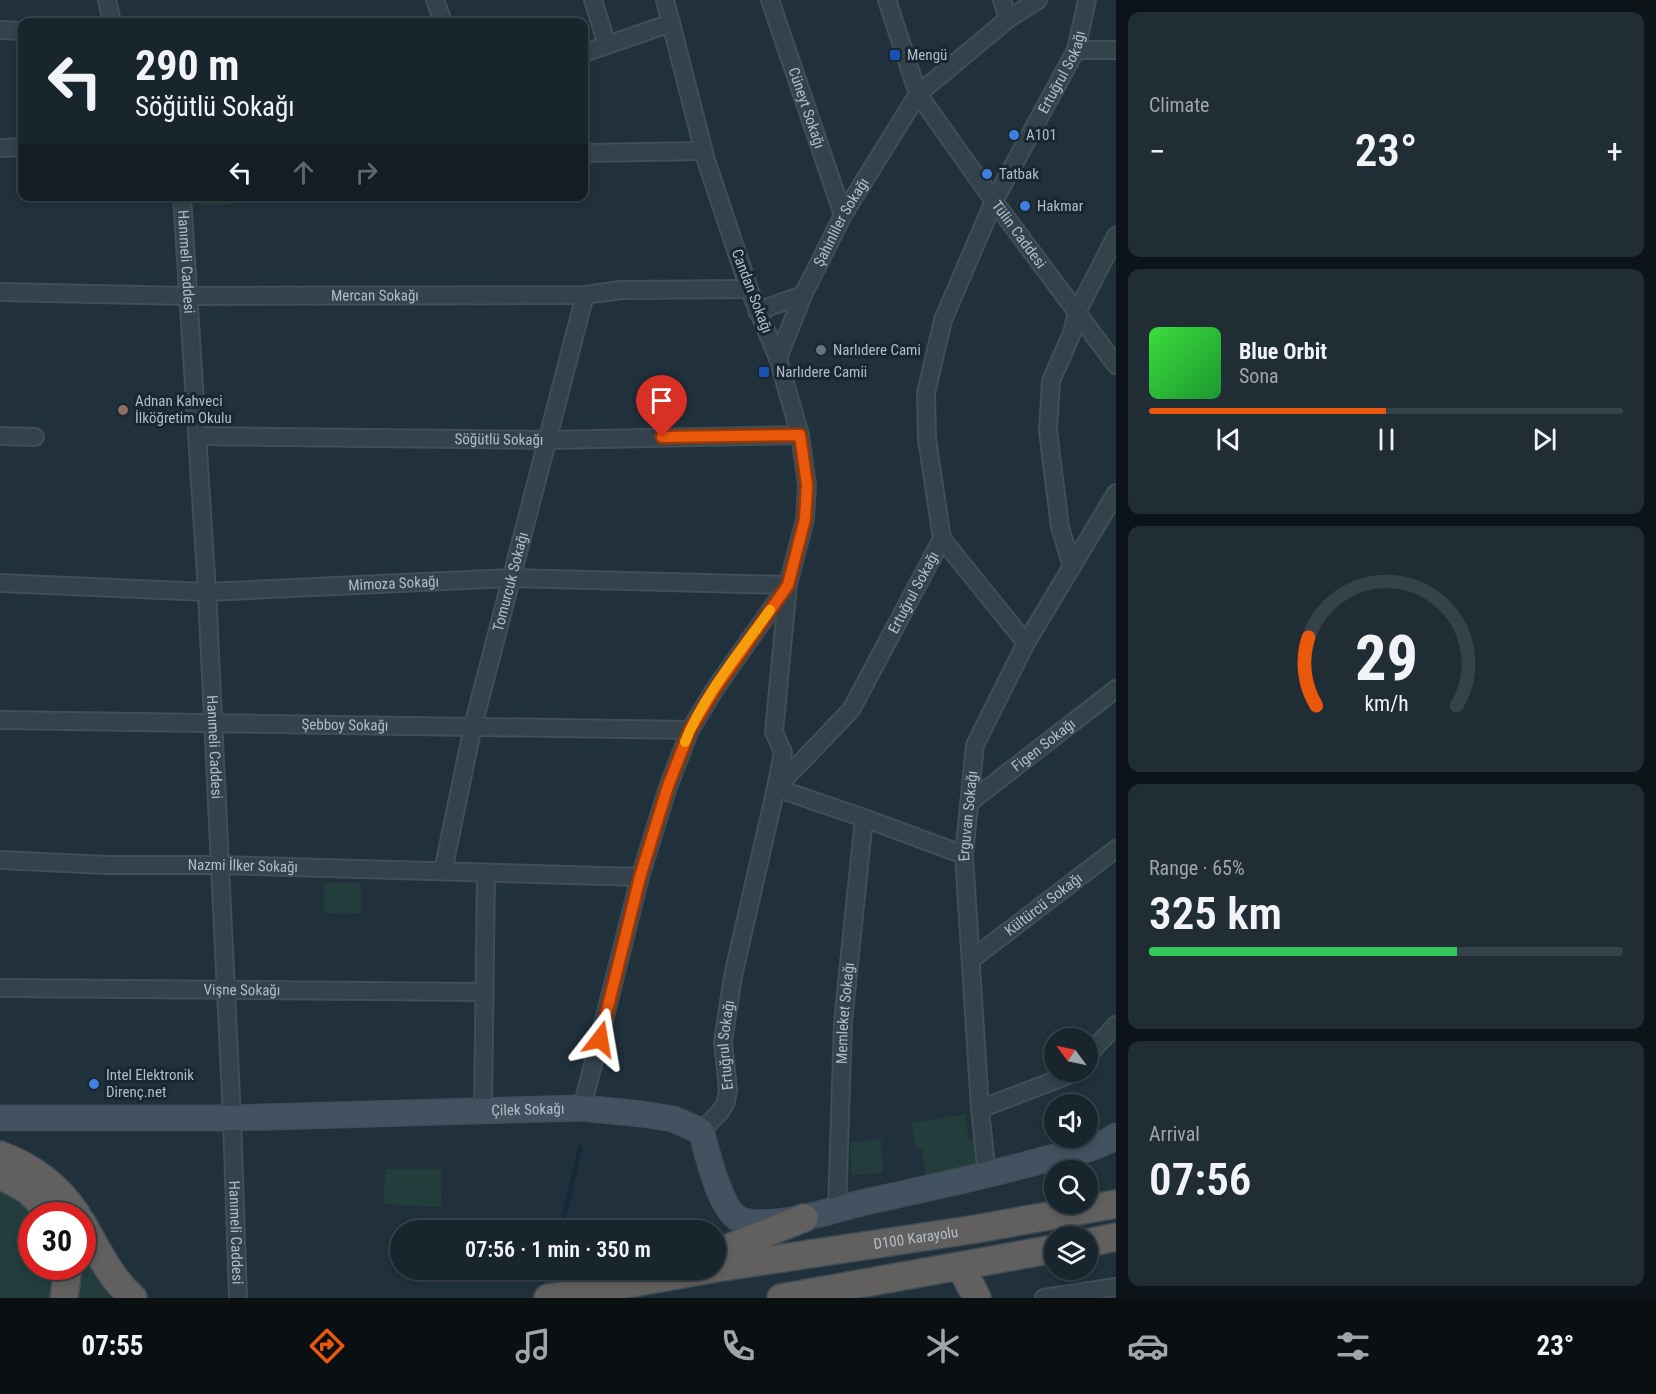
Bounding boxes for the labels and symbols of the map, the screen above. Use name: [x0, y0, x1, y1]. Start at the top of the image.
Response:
street label: Ertuğrul Sokağı: [1034, 29, 1089, 117]
place label: Mengü: [907, 46, 947, 64]
marker: Mengü: [888, 48, 902, 62]
street label: Cüneyt Sokağı: [785, 65, 829, 151]
place label: A101: [1026, 126, 1057, 144]
marker: A101: [1007, 128, 1021, 142]
place label: Tatbak: [999, 165, 1039, 183]
marker: Tatbak: [980, 167, 994, 181]
street label: Şahinliler Sokağı: [810, 175, 873, 270]
street label: Tülin Caddesi: [988, 197, 1050, 272]
place label: Hakmar: [1037, 197, 1084, 215]
marker: Hakmar: [1018, 199, 1032, 213]
street label: Hanımeli Caddesi: [174, 209, 198, 314]
street label: Candan Sokağı: [728, 246, 776, 336]
street label: Mercan Sokağı: [331, 286, 419, 305]
place label: Narlıdere Cami: [833, 341, 921, 359]
marker: Narlıdere Cami: [814, 343, 828, 357]
place label: Narlıdere Camii: [776, 363, 867, 381]
marker: Narlıdere Camii: [757, 365, 771, 379]
pin: [636, 375, 687, 437]
place label: Adnan Kahveci İlköğretim Okulu: [135, 392, 232, 427]
marker: Adnan Kahveci İlköğretim Okulu: [116, 403, 130, 417]
street label: Söğütlü Sokağı: [454, 430, 543, 449]
street label: Tomurcuk Sokağı: [489, 530, 532, 634]
street label: Ertuğrul Sokağı: [884, 548, 943, 637]
street label: Mimoza Sokağı: [348, 572, 439, 595]
street label: Hanımeli Caddesi: [203, 695, 226, 799]
street label: Şebboy Sokağı: [301, 715, 389, 735]
street label: Figen Sokağı: [1008, 715, 1079, 775]
street label: Erguvan Sokağı: [955, 770, 981, 862]
street label: Nazmi İlker Sokağı: [188, 856, 298, 876]
street label: Kültürcü Sokağı: [1001, 869, 1086, 940]
street label: Memleket Sokağı: [833, 962, 858, 1064]
street label: Vişne Sokağı: [204, 981, 280, 999]
street label: Ertuğrul Sokağı: [714, 999, 738, 1091]
position arrow: [568, 1007, 632, 1071]
north arrow: [1044, 1028, 1098, 1082]
place label: Intel Elektronik Direnç.net: [106, 1066, 194, 1101]
marker: Intel Elektronik Direnç.net: [87, 1077, 101, 1091]
street label: Çilek Sokağı: [491, 1100, 565, 1120]
street label: Hanımeli Caddesi: [225, 1180, 247, 1285]
speed limit sign: 30: [18, 1202, 96, 1280]
street label: D100 Karayolu: [872, 1223, 959, 1253]

